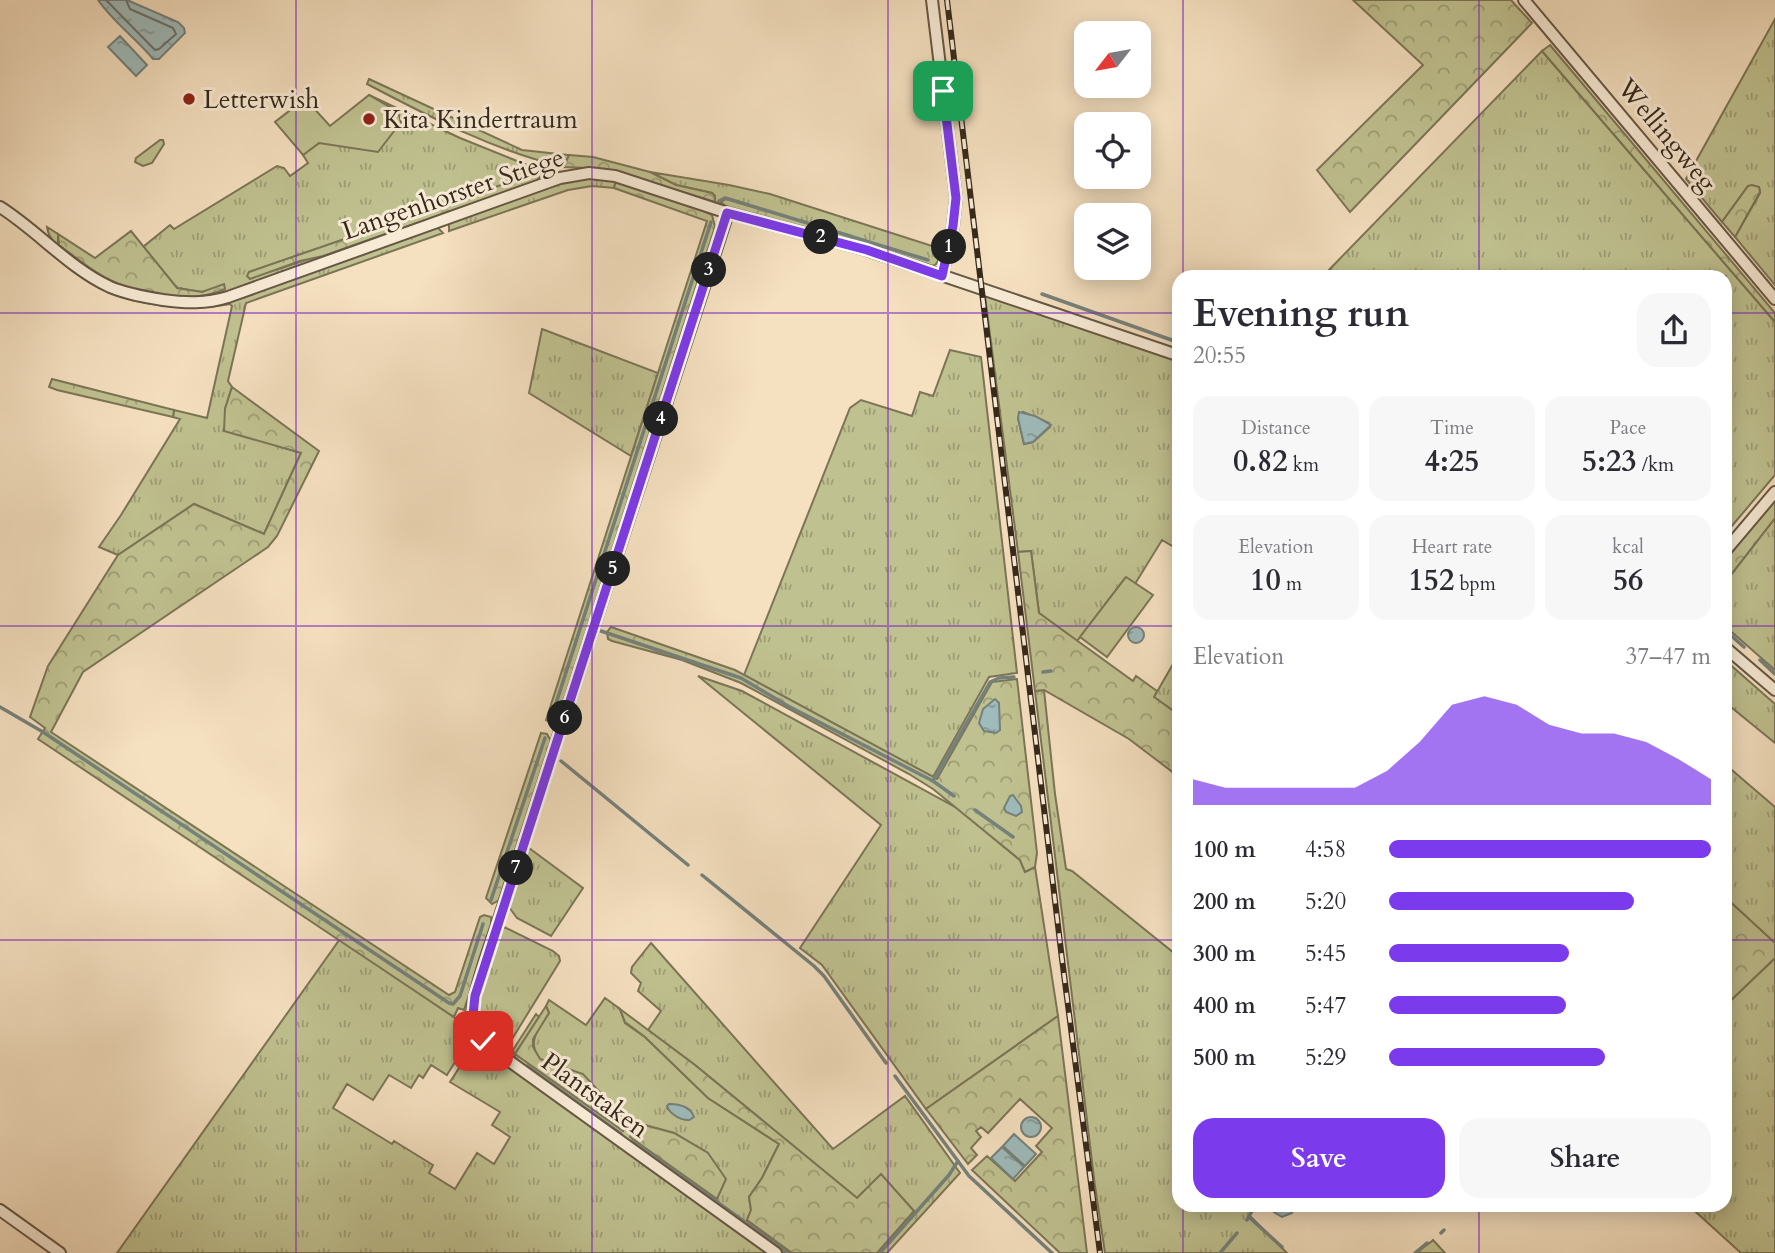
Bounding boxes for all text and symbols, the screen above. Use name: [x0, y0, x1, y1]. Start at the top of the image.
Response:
north arrow: [1074, 21, 1152, 98]
map controls: [1074, 21, 1151, 280]
pin: [913, 61, 973, 121]
street label: Wellingweg: [1609, 70, 1725, 199]
icon: arrive: [924, 72, 962, 110]
place label: Letterwish: [203, 82, 319, 117]
marker: Letterwish: [181, 91, 197, 107]
place label: Kita Kindertraum: [383, 102, 578, 137]
marker: Kita Kindertraum: [361, 111, 377, 127]
button: locate: [1074, 112, 1151, 189]
street label: Langenhorster Stiege: [337, 140, 569, 248]
button: layers: [1074, 203, 1151, 280]
pin: 2: [804, 219, 838, 254]
text: 2: [816, 223, 825, 249]
pin: 1: [932, 230, 967, 264]
text: 1: [944, 233, 953, 259]
pin: 3: [692, 252, 726, 288]
text: 3: [704, 256, 713, 282]
text: Evening run: [1193, 288, 1409, 340]
button: share: [1637, 293, 1711, 367]
text: 20:55: [1193, 340, 1246, 371]
pin: 4: [644, 402, 678, 436]
text: 4: [656, 405, 665, 431]
text: Distance: [1241, 415, 1311, 441]
text: Time: [1430, 415, 1474, 441]
text: Pace: [1610, 415, 1646, 441]
text: 0.82: [1233, 441, 1288, 482]
text: 4:25: [1425, 441, 1479, 482]
text: 5:23: [1582, 441, 1637, 482]
text: km: [1288, 452, 1319, 478]
text: /km: [1637, 452, 1674, 478]
text: Elevation: [1238, 534, 1314, 560]
text: Heart rate: [1412, 534, 1492, 560]
text: kcal: [1612, 534, 1644, 560]
pin: 5: [596, 552, 630, 586]
text: 5: [608, 555, 617, 581]
text: 10: [1250, 560, 1281, 601]
text: 152: [1408, 560, 1454, 601]
text: 56: [1613, 560, 1643, 601]
text: m: [1281, 571, 1302, 597]
text: bpm: [1454, 571, 1496, 597]
text: Elevation: [1193, 641, 1284, 672]
text: 37–47 m: [1626, 641, 1711, 672]
pin: 6: [548, 700, 582, 736]
text: 6: [560, 704, 569, 730]
text: 100 m: [1193, 834, 1256, 865]
text: 4:58: [1305, 834, 1346, 865]
pin: 7: [498, 850, 534, 886]
text: 7: [511, 854, 520, 880]
text: 200 m: [1193, 886, 1256, 917]
text: 5:20: [1305, 886, 1346, 917]
text: 300 m: [1193, 938, 1256, 969]
text: 5:45: [1305, 938, 1346, 969]
text: 400 m: [1193, 990, 1256, 1021]
text: 5:47: [1305, 990, 1346, 1021]
pin: [453, 1011, 513, 1071]
icon: check: [464, 1022, 502, 1060]
text: 500 m: [1193, 1042, 1256, 1073]
text: 5:29: [1305, 1042, 1346, 1073]
street label: Plantstaken: [534, 1044, 656, 1146]
button: Save: [1193, 1118, 1445, 1198]
button: Share: [1459, 1118, 1711, 1198]

